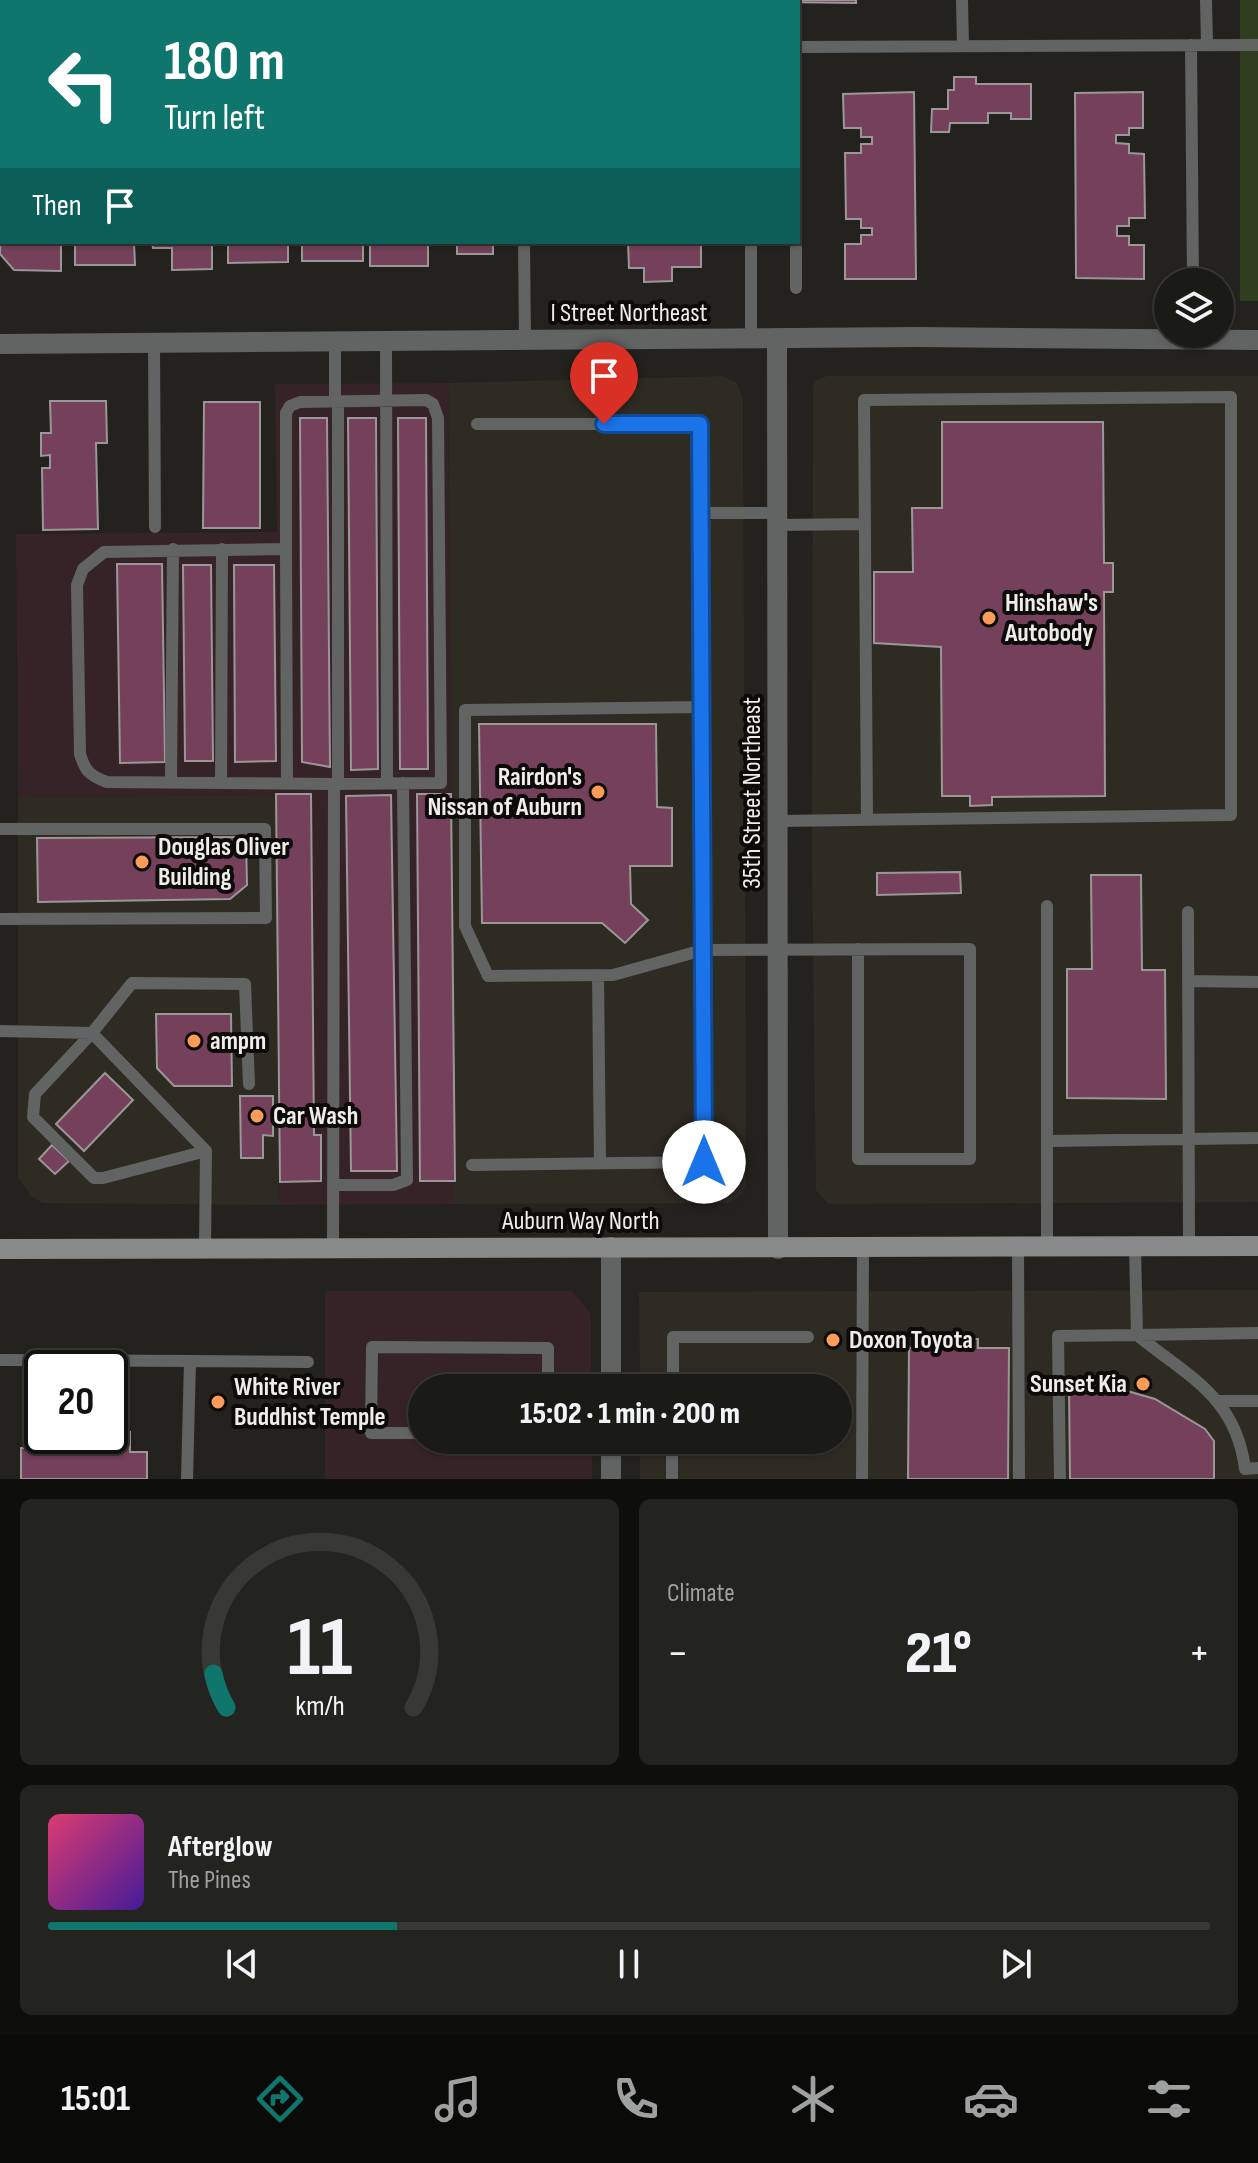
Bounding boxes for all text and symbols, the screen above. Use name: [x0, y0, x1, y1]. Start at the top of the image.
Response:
text: 180 m: [164, 29, 285, 96]
icon: left: [32, 32, 136, 136]
text: Turn left: [164, 97, 265, 140]
icon: arrive: [98, 184, 142, 228]
text: Then: [32, 188, 82, 224]
map controls: [1154, 268, 1234, 348]
button: layers: [1154, 268, 1234, 348]
street label: I Street Northeast: [551, 298, 708, 329]
pin: [570, 342, 638, 424]
icon: arrive: [582, 354, 626, 398]
place label: Hinshaw's Autobody: [1004, 588, 1098, 649]
marker: Hinshaw's Autobody: [980, 609, 998, 627]
street label: 35th Street Northeast: [737, 697, 768, 889]
place label: Rairdon's Nissan of Auburn: [427, 762, 582, 823]
marker: Rairdon's Nissan of Auburn: [589, 783, 607, 801]
place label: Douglas Oliver Building: [158, 832, 289, 893]
marker: Douglas Oliver Building: [133, 853, 151, 871]
place label: ampm: [210, 1026, 266, 1057]
marker: ampm: [185, 1032, 203, 1050]
place label: Car Wash: [273, 1101, 358, 1132]
marker: Car Wash: [248, 1107, 266, 1125]
position arrow: [662, 1120, 746, 1204]
street label: Auburn Way North: [501, 1206, 660, 1237]
place label: Doxon Toyota: [849, 1325, 973, 1356]
marker: Doxon Toyota: [824, 1331, 842, 1349]
speed limit sign: 20: [24, 1350, 128, 1454]
place label: Sunset Kia: [1030, 1369, 1127, 1400]
place label: White River Buddhist Temple: [234, 1372, 386, 1433]
marker: Sunset Kia: [1134, 1375, 1152, 1393]
marker: White River Buddhist Temple: [209, 1393, 227, 1411]
text: 15:02 · 1 min · 200 m: [520, 1396, 740, 1432]
text: Climate: [667, 1578, 735, 1609]
text: 11: [287, 1599, 352, 1699]
text: 21°: [905, 1618, 972, 1690]
text: −: [667, 1627, 689, 1680]
text: +: [1188, 1627, 1210, 1680]
text: km/h: [295, 1689, 344, 1724]
text: Afterglow: [168, 1829, 273, 1865]
text: The Pines: [168, 1865, 251, 1896]
icon: previous: [220, 1942, 264, 1986]
icon: pause: [607, 1942, 651, 1986]
icon: next: [994, 1942, 1038, 1986]
icon: directions: [252, 2071, 308, 2127]
icon: music: [430, 2071, 486, 2127]
icon: phone: [608, 2071, 664, 2127]
icon: climate: [785, 2071, 841, 2127]
icon: car: [963, 2071, 1019, 2127]
icon: filters: [1141, 2071, 1197, 2127]
text: 15:01: [61, 2078, 130, 2121]

